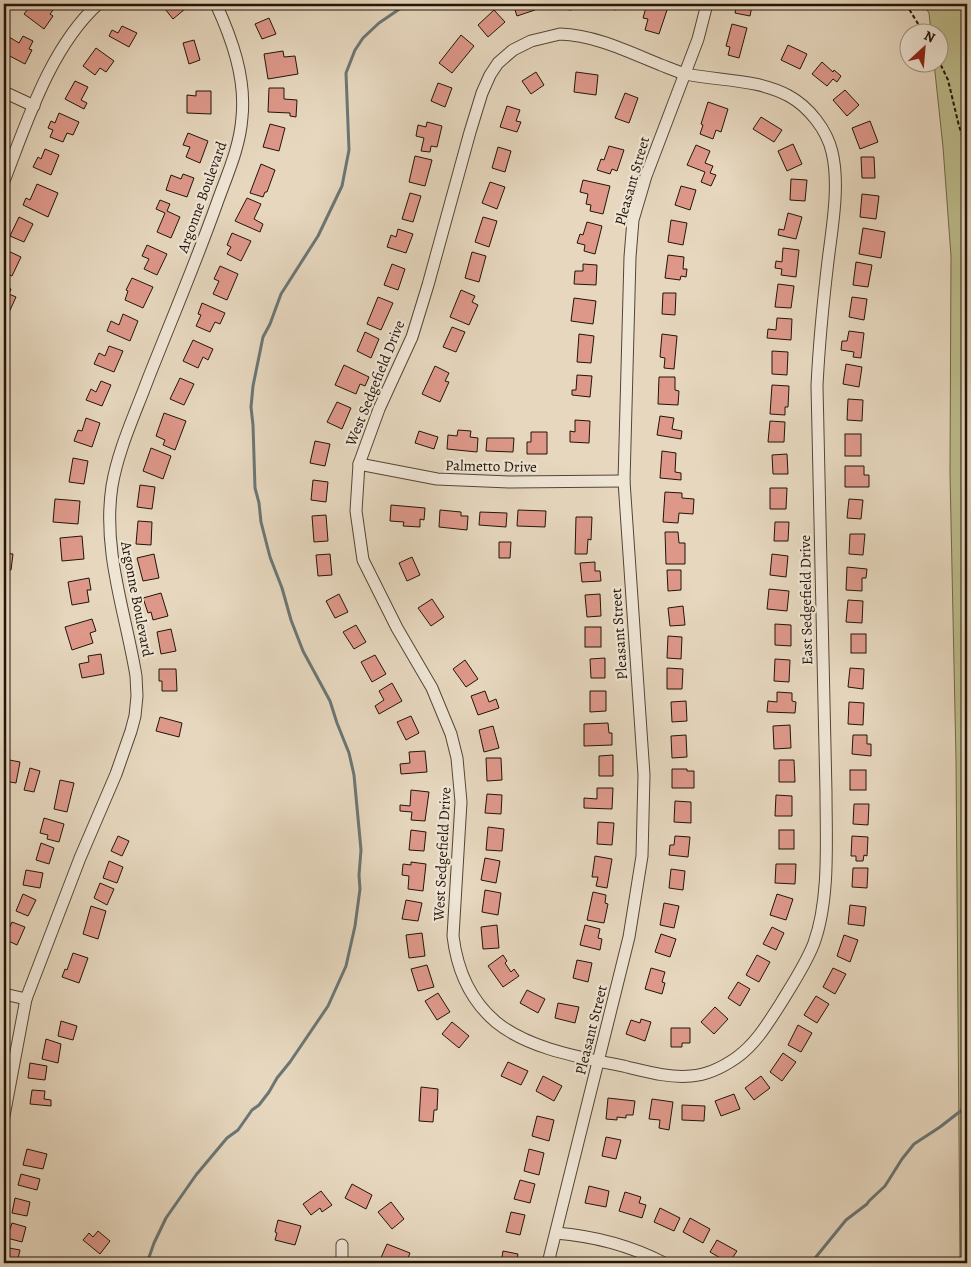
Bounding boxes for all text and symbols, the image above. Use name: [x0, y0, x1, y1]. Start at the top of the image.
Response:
north arrow: [898, 22, 948, 72]
text: N: [921, 26, 938, 48]
street label: Pleasant Street: [610, 134, 654, 228]
street label: Argonne Boulevard: [172, 138, 232, 256]
street label: West Sedgefield Drive: [340, 317, 409, 450]
street label: Palmetto Drive: [445, 455, 537, 477]
street label: East Sedgefield Drive: [795, 535, 817, 665]
street label: Argonne Boulevard: [116, 539, 158, 659]
street label: Pleasant Street: [606, 588, 632, 680]
street label: West Sedgefield Drive: [428, 786, 456, 922]
street label: Pleasant Street: [570, 983, 612, 1077]

